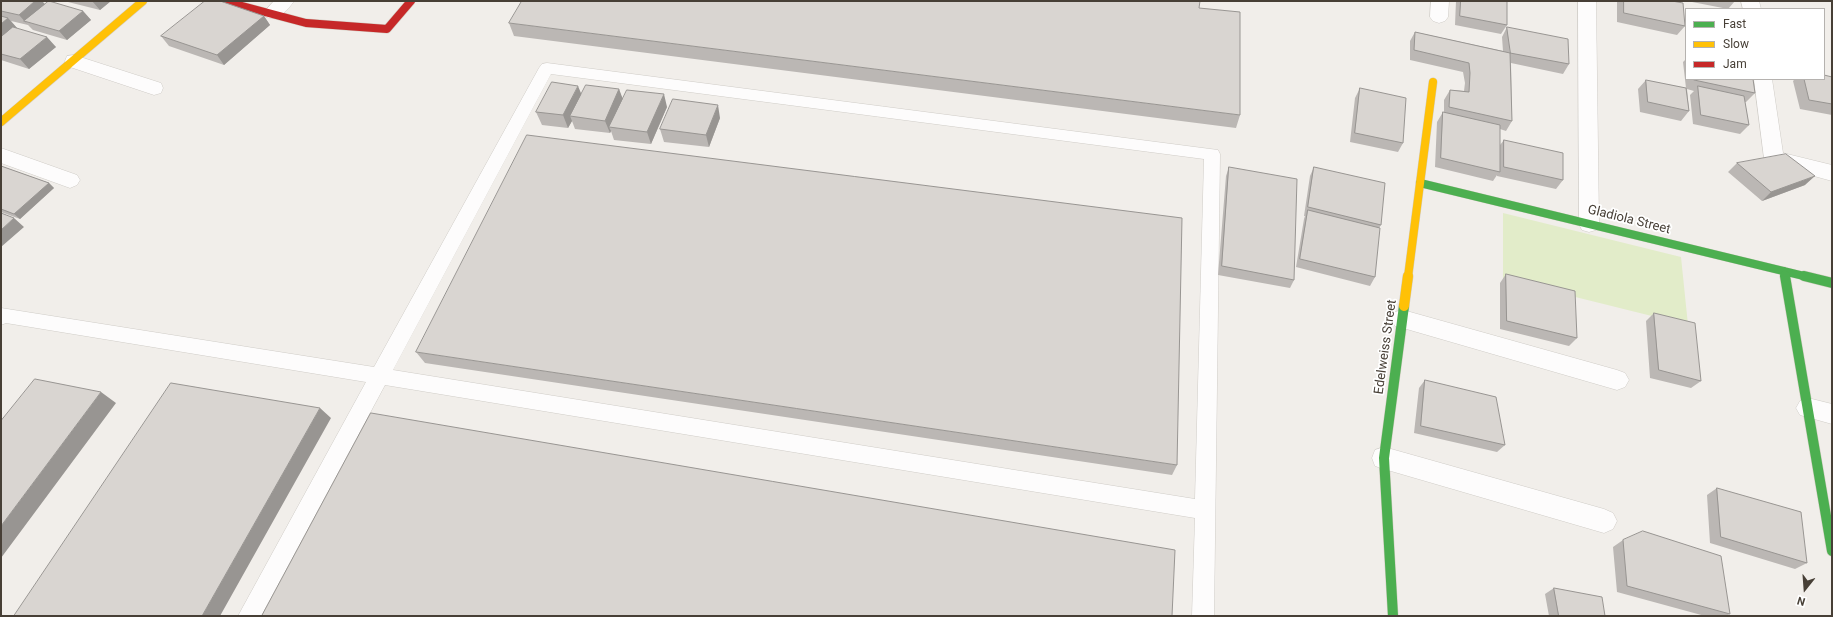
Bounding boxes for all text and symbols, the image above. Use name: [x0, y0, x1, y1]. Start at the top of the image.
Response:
legend: [1685, 8, 1825, 80]
text: Fast: [1723, 17, 1746, 31]
text: Slow: [1723, 37, 1749, 51]
text: Jam: [1723, 57, 1747, 71]
street label: Gladiola Street: [1586, 202, 1672, 238]
street label: Edelweiss Street: [1372, 299, 1400, 395]
north arrow: [1785, 569, 1825, 609]
text: N: [1796, 594, 1807, 608]

